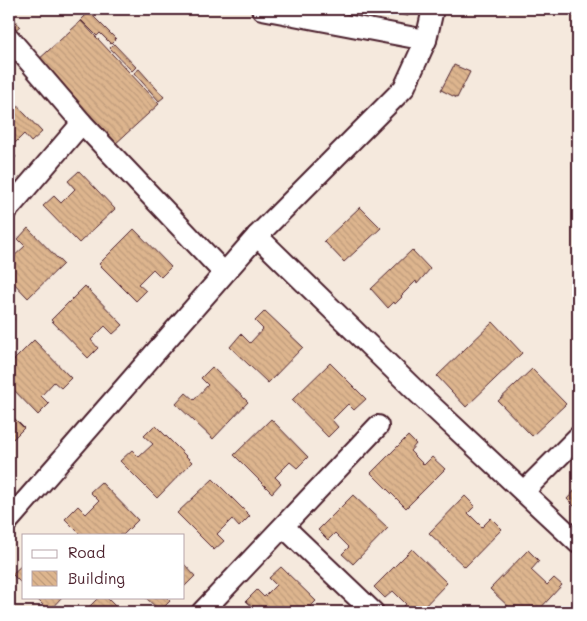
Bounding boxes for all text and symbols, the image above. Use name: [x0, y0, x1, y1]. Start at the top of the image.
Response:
legend: [22, 534, 185, 598]
text: Road: [68, 542, 105, 562]
text: Building: [68, 568, 125, 588]

